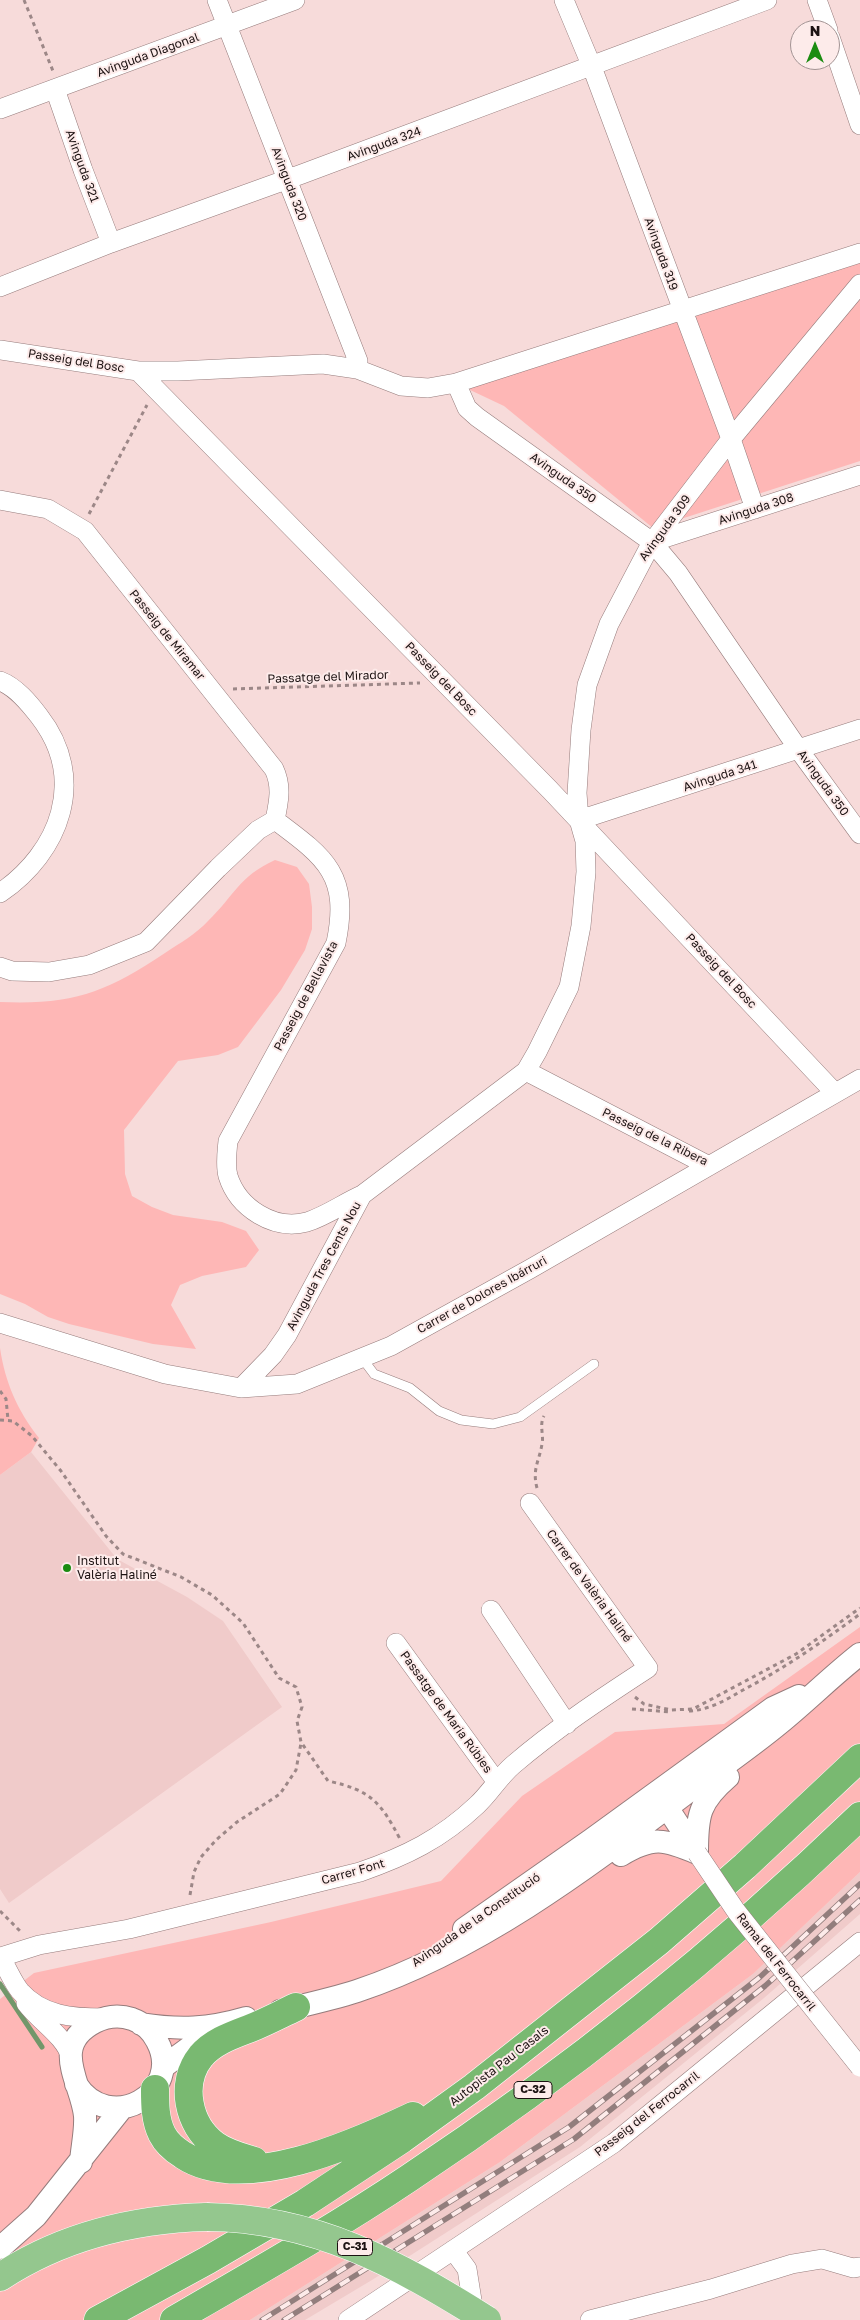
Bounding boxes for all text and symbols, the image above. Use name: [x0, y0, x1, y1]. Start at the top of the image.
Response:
north arrow: [790, 20, 840, 70]
text: N: [810, 22, 820, 39]
street label: Avinguda Diagonal: [95, 30, 201, 80]
street label: Avinguda 324: [345, 124, 423, 164]
street label: Avinguda 321: [62, 128, 102, 204]
street label: Avinguda 320: [268, 145, 310, 223]
street label: Avinguda 319: [641, 216, 681, 292]
street label: Passeig del Bosc: [27, 346, 125, 376]
street label: Avinguda 350: [527, 450, 599, 506]
street label: Avinguda 308: [717, 490, 795, 528]
street label: Avinguda 309: [636, 492, 694, 564]
street label: Passeig de Miramar: [126, 587, 208, 683]
street label: Passeig del Bosc: [402, 639, 480, 719]
street label: Passatge del Mirador: [267, 668, 389, 686]
street label: Avinguda 350: [794, 747, 852, 819]
street label: Avinguda 341: [681, 757, 759, 795]
street label: Passeig del Bosc: [683, 931, 759, 1011]
street label: Passeig de Bellavista: [271, 939, 341, 1053]
street label: Passeig de la Ribera: [600, 1105, 710, 1169]
street label: Avinguda Tres Cents Nou: [284, 1199, 364, 1333]
street label: Carrer de Dolores Ibárruri: [415, 1253, 549, 1337]
street label: Carrer de Valèria Haliné: [543, 1527, 635, 1645]
place label: Institut Valèria Haliné: [77, 1554, 157, 1582]
marker: Institut Valèria Haliné: [61, 1562, 73, 1574]
street label: Passatge de Maria Rúbies: [397, 1648, 495, 1776]
street label: Carrer Font: [320, 1856, 386, 1888]
street label: Avinguda de la Constitució: [409, 1870, 543, 1970]
street label: Ramal del Ferrocarril: [733, 1910, 819, 2014]
street label: Autopista Pau Casals: [447, 2023, 551, 2109]
street label: Passeig del Ferrocarril: [592, 2069, 702, 2159]
road number: C-32: [514, 2082, 552, 2098]
road number: C-31: [338, 2238, 372, 2256]

